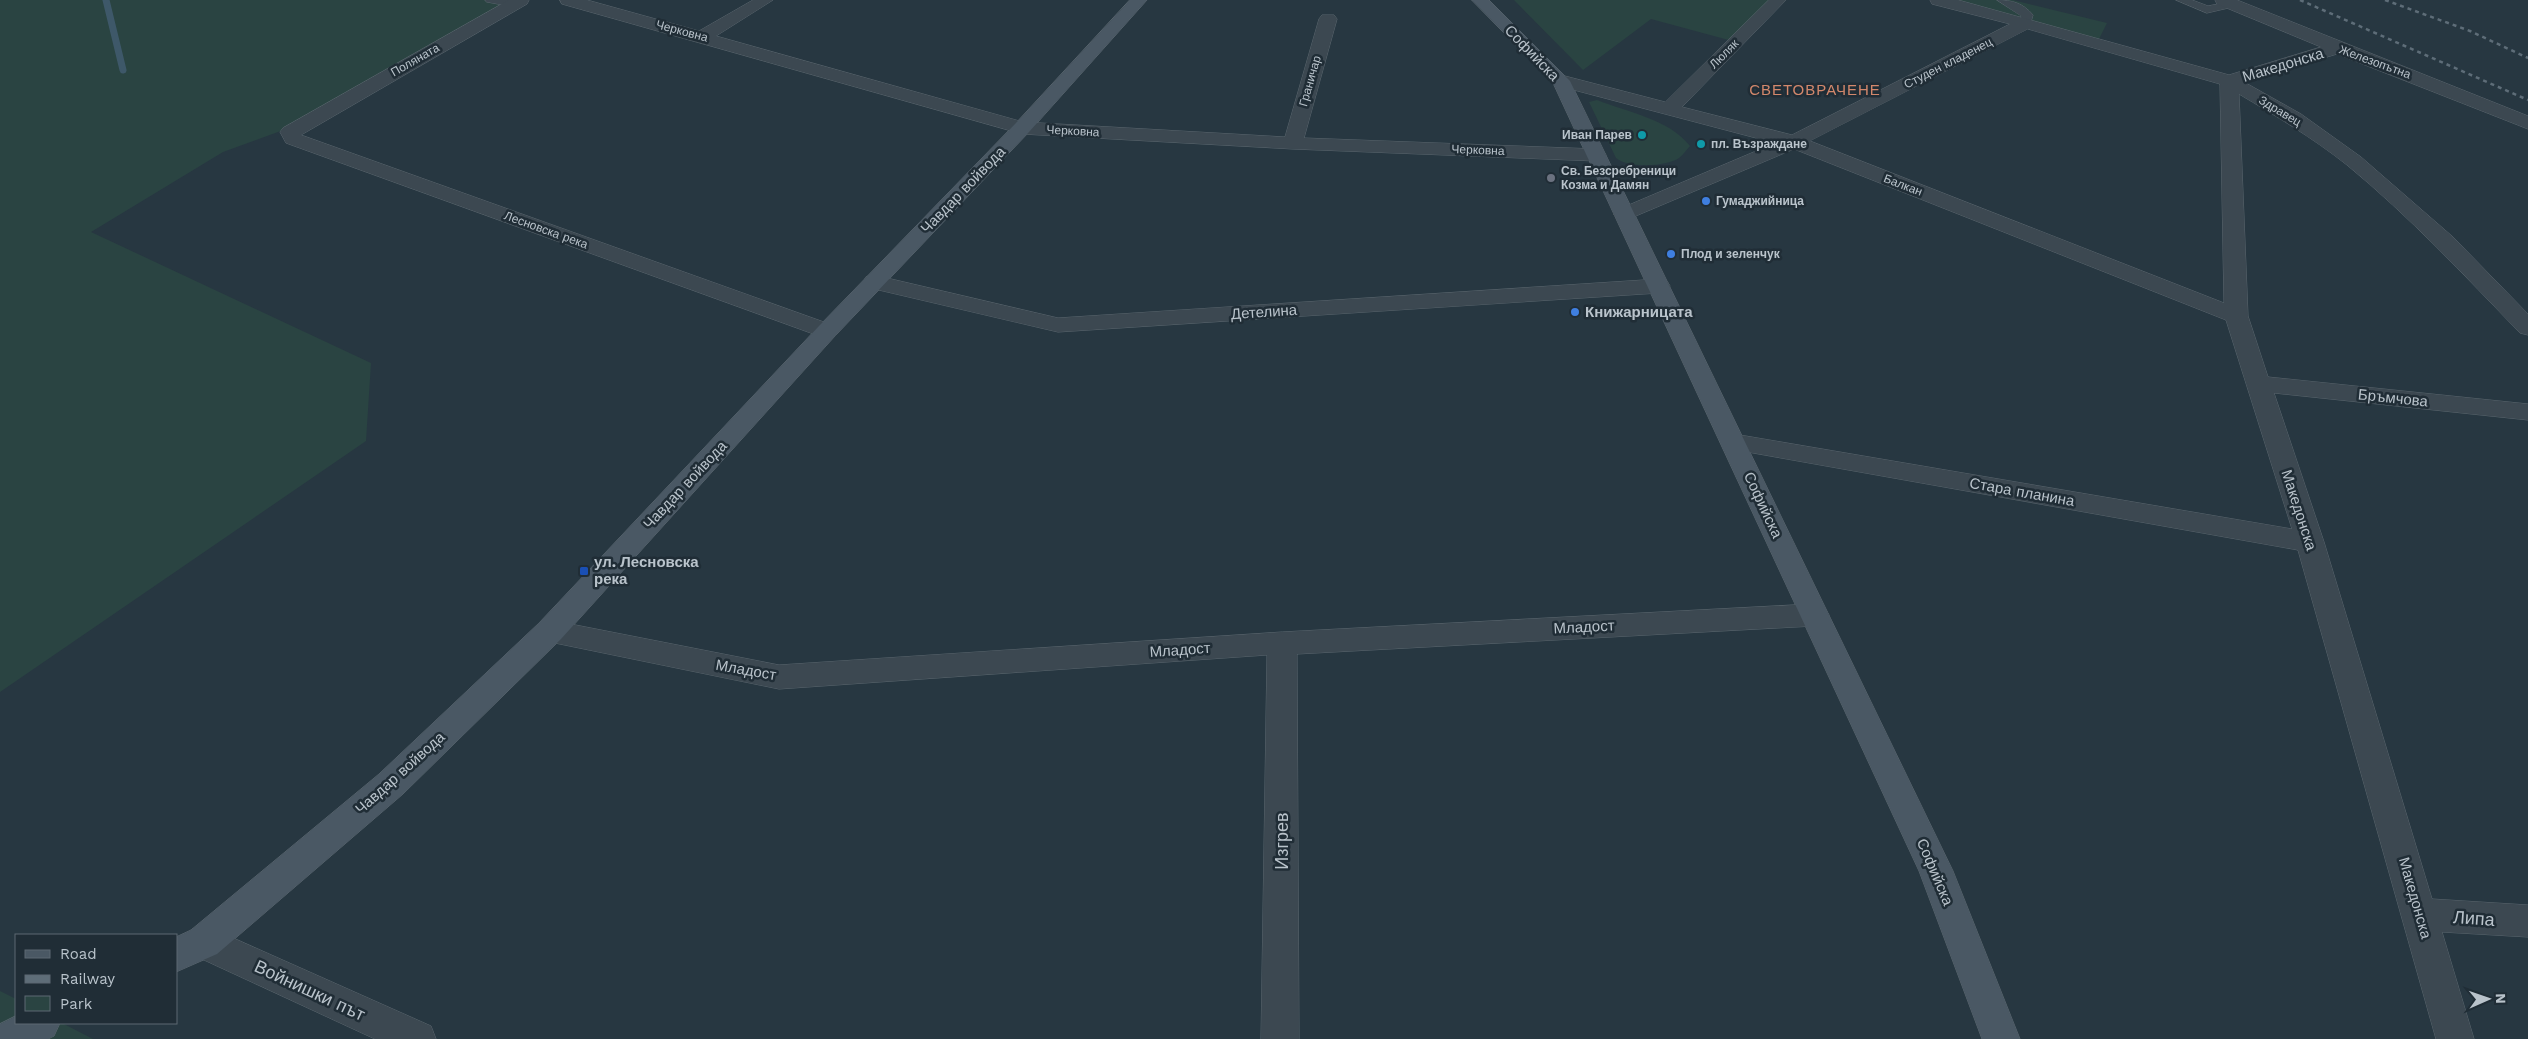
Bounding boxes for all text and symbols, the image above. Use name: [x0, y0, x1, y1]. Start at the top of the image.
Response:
street label: Черковна: [655, 17, 710, 45]
street label: Софийска: [1501, 21, 1564, 85]
street label: Студен кладенец: [1902, 35, 1995, 91]
street label: Люляк: [1707, 36, 1742, 71]
street label: Поляната: [388, 40, 442, 79]
street label: Железопътна: [2337, 43, 2413, 82]
street label: Македонска: [2240, 44, 2326, 86]
street label: Граничар: [1296, 54, 1324, 108]
district label: СВЕТОВРАЧЕНЕ: [1749, 81, 1881, 99]
street label: Здравец: [2256, 93, 2304, 129]
street label: Черковна: [1046, 123, 1100, 139]
place label: Иван Парев: [1562, 128, 1632, 142]
marker: Иван Парев: [1636, 129, 1648, 141]
place label: пл. Възраждане: [1711, 137, 1807, 151]
marker: пл. Възраждане: [1695, 138, 1707, 150]
street label: Чавдар войвода: [917, 142, 1010, 237]
street label: Черковна: [1451, 142, 1505, 158]
place label: Св. Безсребреници Козма и Дамян: [1561, 164, 1676, 192]
street label: Балкан: [1882, 171, 1924, 199]
marker: Св. Безсребреници Козма и Дамян: [1545, 172, 1557, 184]
place label: Гумаджийница: [1716, 194, 1804, 208]
marker: Гумаджийница: [1700, 195, 1712, 207]
street label: Лесновска река: [502, 208, 590, 252]
place label: Плод и зеленчук: [1681, 247, 1781, 261]
marker: Плод и зеленчук: [1665, 248, 1677, 260]
street label: Детелина: [1230, 301, 1298, 323]
place label: Книжарницата: [1585, 303, 1693, 321]
marker: Книжарницата: [1569, 306, 1581, 318]
street label: Бръмчова: [2357, 385, 2429, 411]
street label: Чавдар войвода: [640, 437, 731, 533]
street label: Македонска: [2277, 467, 2321, 553]
street label: Софийска: [1740, 469, 1786, 542]
street label: Стара планина: [1968, 474, 2076, 510]
place label: ул. Лесновска река: [594, 553, 699, 588]
marker: ул. Лесновска река: [578, 565, 590, 577]
street label: Младост: [1553, 616, 1615, 638]
street label: Младост: [1149, 639, 1211, 661]
street label: Младост: [714, 656, 778, 684]
street label: Чавдар войвода: [352, 728, 449, 818]
street label: Изгрев: [1271, 812, 1292, 870]
street label: Софийска: [1913, 836, 1957, 909]
street label: Македонска: [2395, 855, 2435, 941]
street label: Липа: [2453, 906, 2496, 930]
legend: [15, 934, 178, 1024]
text: Road: [60, 945, 97, 963]
street label: Войнишки път: [251, 955, 369, 1025]
text: Railway: [60, 970, 115, 988]
north arrow: [2463, 974, 2513, 1024]
text: N: [2493, 993, 2509, 1004]
text: Park: [60, 995, 93, 1013]

